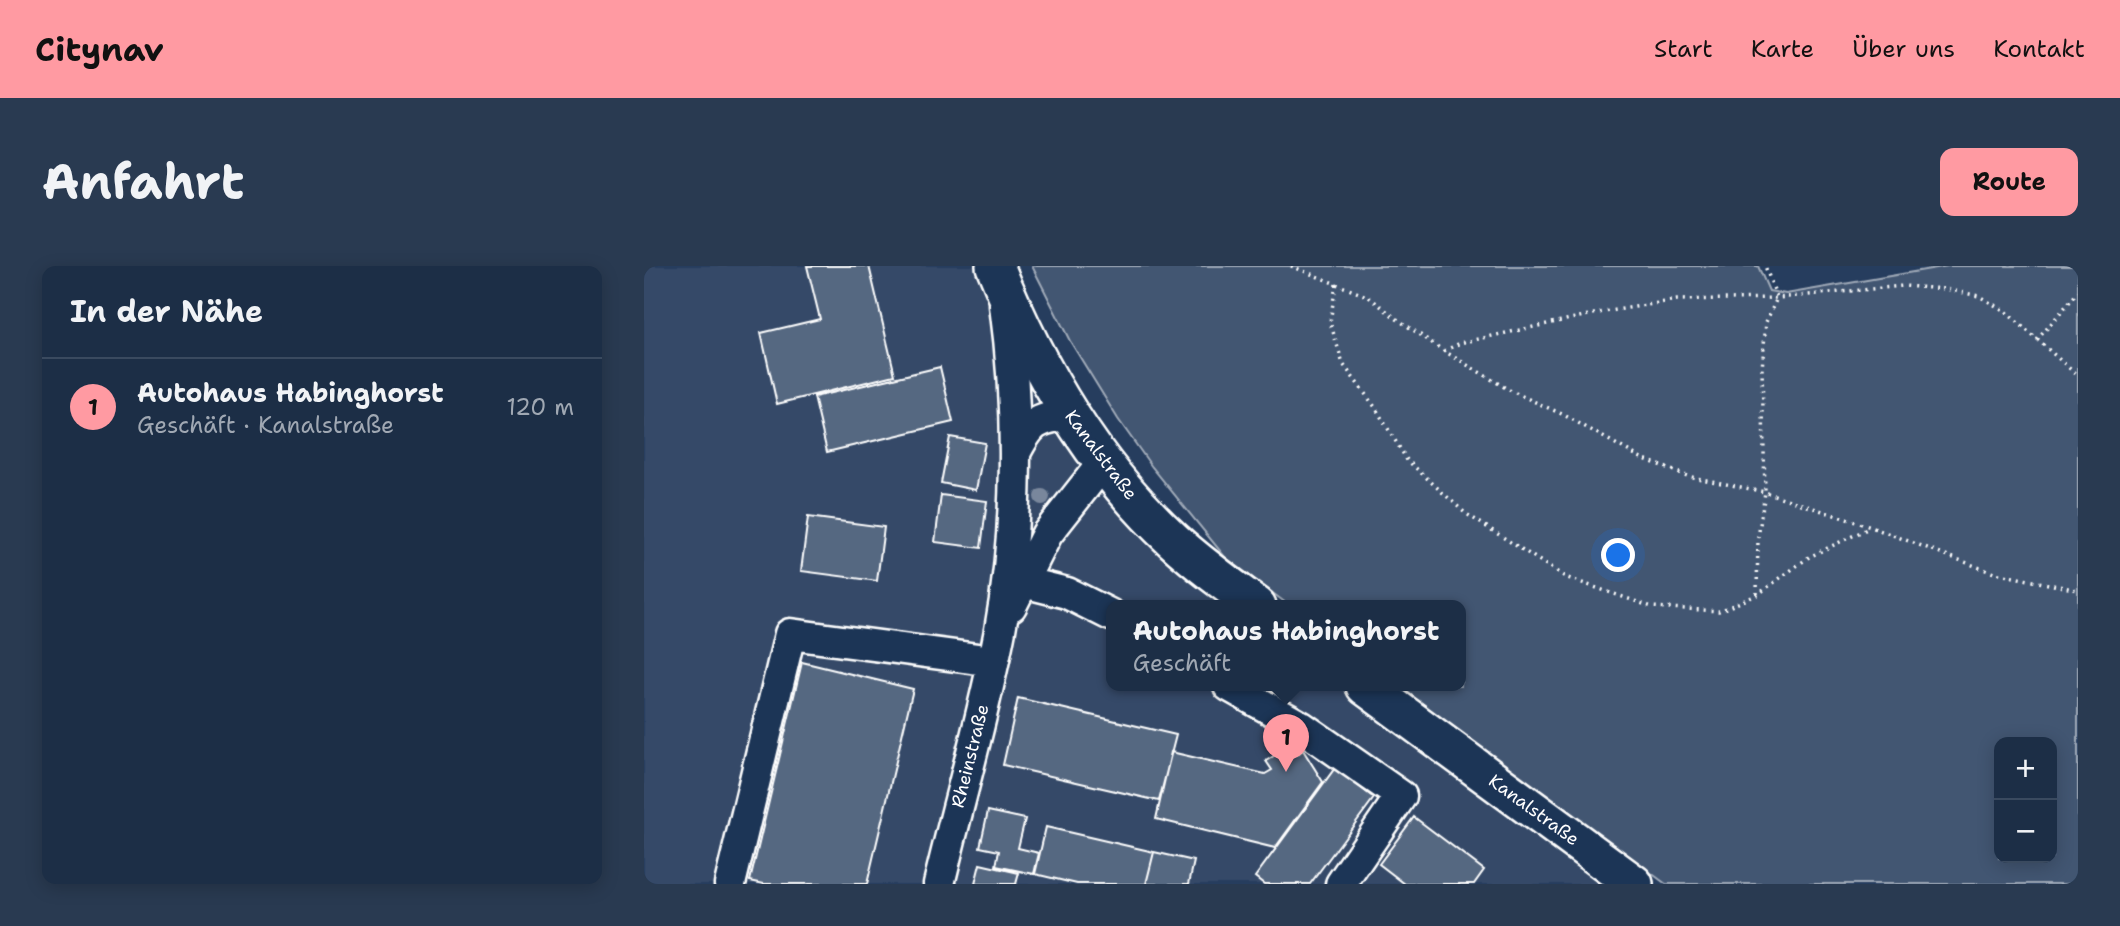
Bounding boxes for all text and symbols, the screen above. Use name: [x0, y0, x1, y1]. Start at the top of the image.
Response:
text: Citynav: [35, 27, 164, 72]
text: Start: [1654, 33, 1713, 65]
text: Karte: [1751, 33, 1814, 65]
text: Über uns: [1852, 33, 1955, 65]
text: Kontakt: [1993, 33, 2085, 65]
button: Route: [1940, 148, 2078, 216]
text: Anfahrt: [42, 149, 244, 215]
text: In der Nähe: [70, 291, 263, 332]
text: Autohaus Habinghorst: [137, 375, 444, 410]
text: 1: [88, 392, 98, 422]
text: 120 m: [506, 392, 574, 422]
street label: Kanalstraße: [1059, 405, 1143, 505]
text: Geschäft · Kanalstraße: [137, 410, 394, 440]
your location: [1601, 538, 1635, 572]
popup: [1106, 600, 1466, 691]
text: Autohaus Habinghorst: [1133, 613, 1439, 648]
text: Geschäft: [1133, 648, 1231, 678]
street label: Rheinstraße: [946, 702, 994, 810]
pin: 1: [1263, 714, 1309, 772]
map controls: [1994, 737, 2057, 863]
button: +: [1994, 737, 2057, 800]
street label: Kanalstraße: [1484, 769, 1584, 851]
button: −: [1994, 800, 2057, 863]

